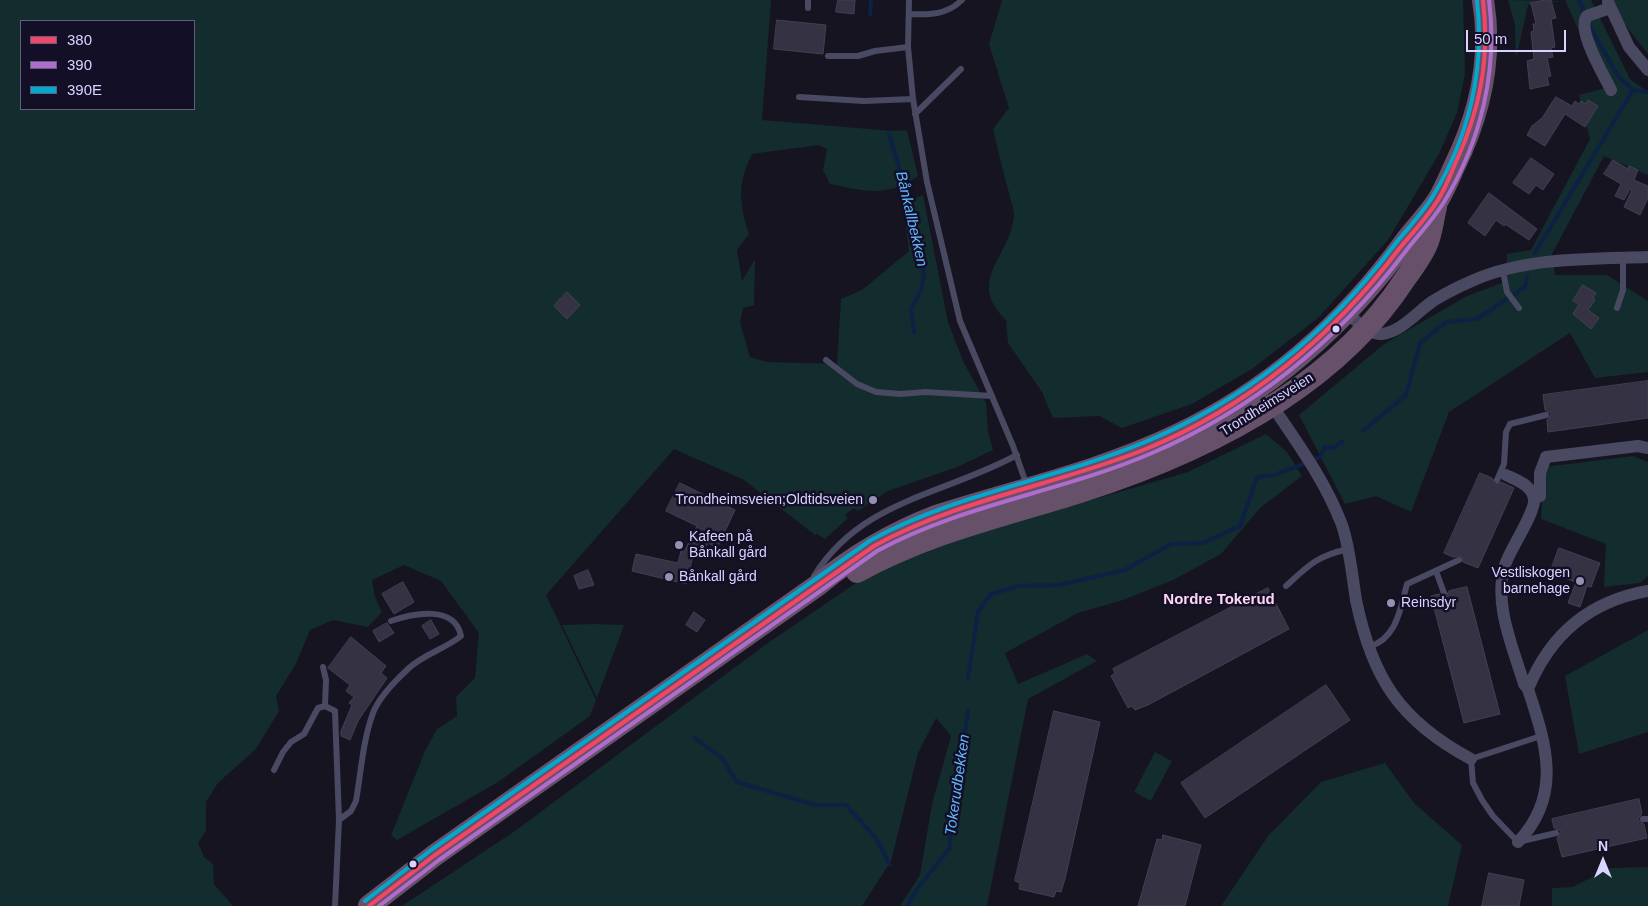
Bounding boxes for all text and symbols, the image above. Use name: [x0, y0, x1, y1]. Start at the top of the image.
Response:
legend: [20, 20, 195, 110]
scale bar: [1468, 20, 1568, 52]
text: 50 m: [1474, 30, 1507, 47]
text: 380: [67, 31, 92, 48]
text: 390: [67, 56, 92, 73]
text: 390E: [67, 81, 102, 98]
water label: Bånkallbekken: [891, 169, 931, 269]
unlabelled marker: [1331, 324, 1341, 334]
street label: Trondheimsveien: [1217, 370, 1317, 440]
place label: Trondheimsveien;Oldtidsveien: [675, 492, 863, 508]
marker: Trondheimsveien;Oldtidsveien: [867, 494, 879, 506]
place label: Kafeen på Bånkall gård: [689, 529, 767, 562]
marker: Kafeen på Bånkall gård: [673, 539, 685, 551]
place label: Vestliskogen barnehage: [1491, 565, 1570, 598]
place label: Bånkall gård: [679, 569, 757, 585]
marker: Bånkall gård: [663, 571, 675, 583]
marker: Vestliskogen barnehage: [1574, 575, 1586, 587]
district label: Nordre Tokerud: [1163, 591, 1275, 609]
place label: Reinsdyr: [1401, 595, 1456, 611]
marker: Reinsdyr: [1385, 597, 1397, 609]
water label: Tokerudbekken: [942, 733, 974, 837]
north arrow: [1578, 836, 1628, 886]
text: N: [1598, 838, 1608, 854]
unlabelled marker: [408, 859, 418, 869]

